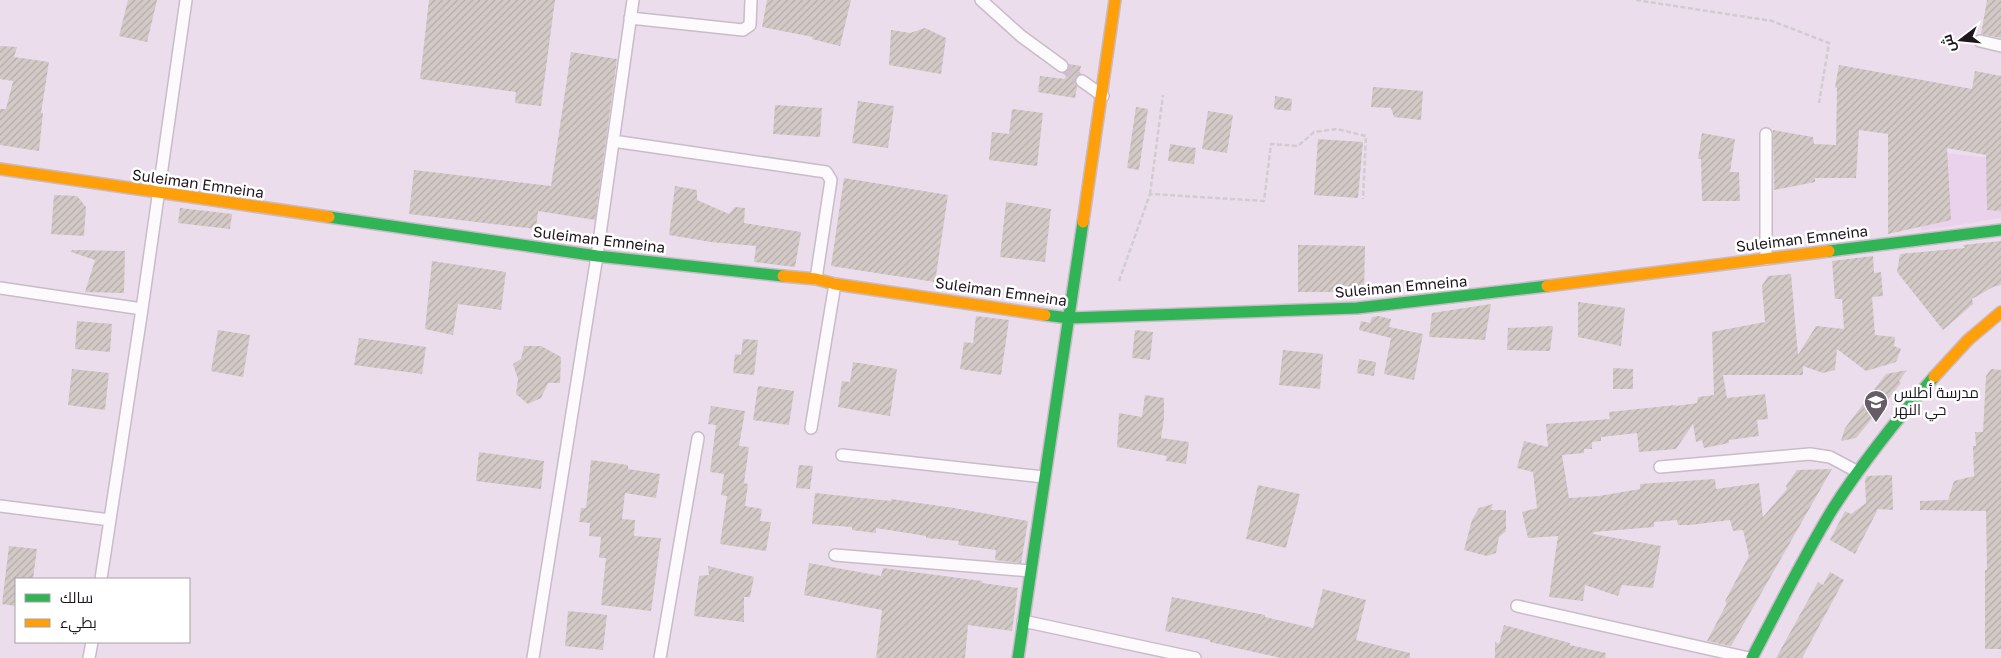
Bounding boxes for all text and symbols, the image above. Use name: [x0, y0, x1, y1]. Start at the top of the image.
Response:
north arrow: [1936, 15, 1986, 65]
text: ش: [1937, 32, 1960, 55]
street label: Suleiman Emneina: [131, 165, 265, 201]
street label: Suleiman Emneina: [1735, 221, 1869, 255]
street label: Suleiman Emneina: [532, 222, 666, 256]
street label: Suleiman Emneina: [1334, 271, 1468, 301]
street label: Suleiman Emneina: [934, 273, 1068, 309]
place label: مدرسة أطلس حي النهر: [1893, 383, 1979, 422]
school or university icon: مدرسة أطلس حي النهر: [1863, 389, 1889, 423]
legend: [15, 578, 190, 643]
text: سالك: [60, 588, 93, 606]
text: بطيء: [60, 613, 97, 635]

